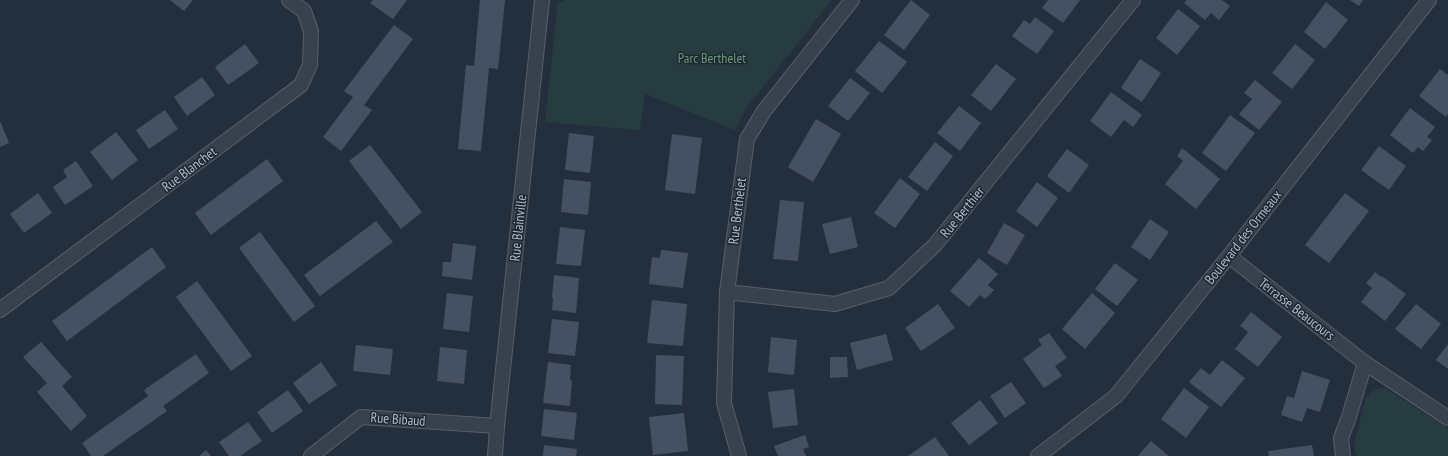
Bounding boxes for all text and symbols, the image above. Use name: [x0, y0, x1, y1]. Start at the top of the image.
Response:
park label: Parc Berthelet: [678, 49, 746, 67]
street label: Rue Blanchet: [158, 142, 220, 195]
street label: Rue Berthelet: [724, 177, 750, 245]
street label: Rue Berthier: [936, 183, 988, 241]
street label: Boulevard des Ormeaux: [1201, 186, 1286, 288]
street label: Rue Blainville: [506, 194, 530, 262]
street label: Terrasse Beaucours: [1255, 274, 1339, 344]
street label: Rue Bibaud: [370, 408, 426, 430]

